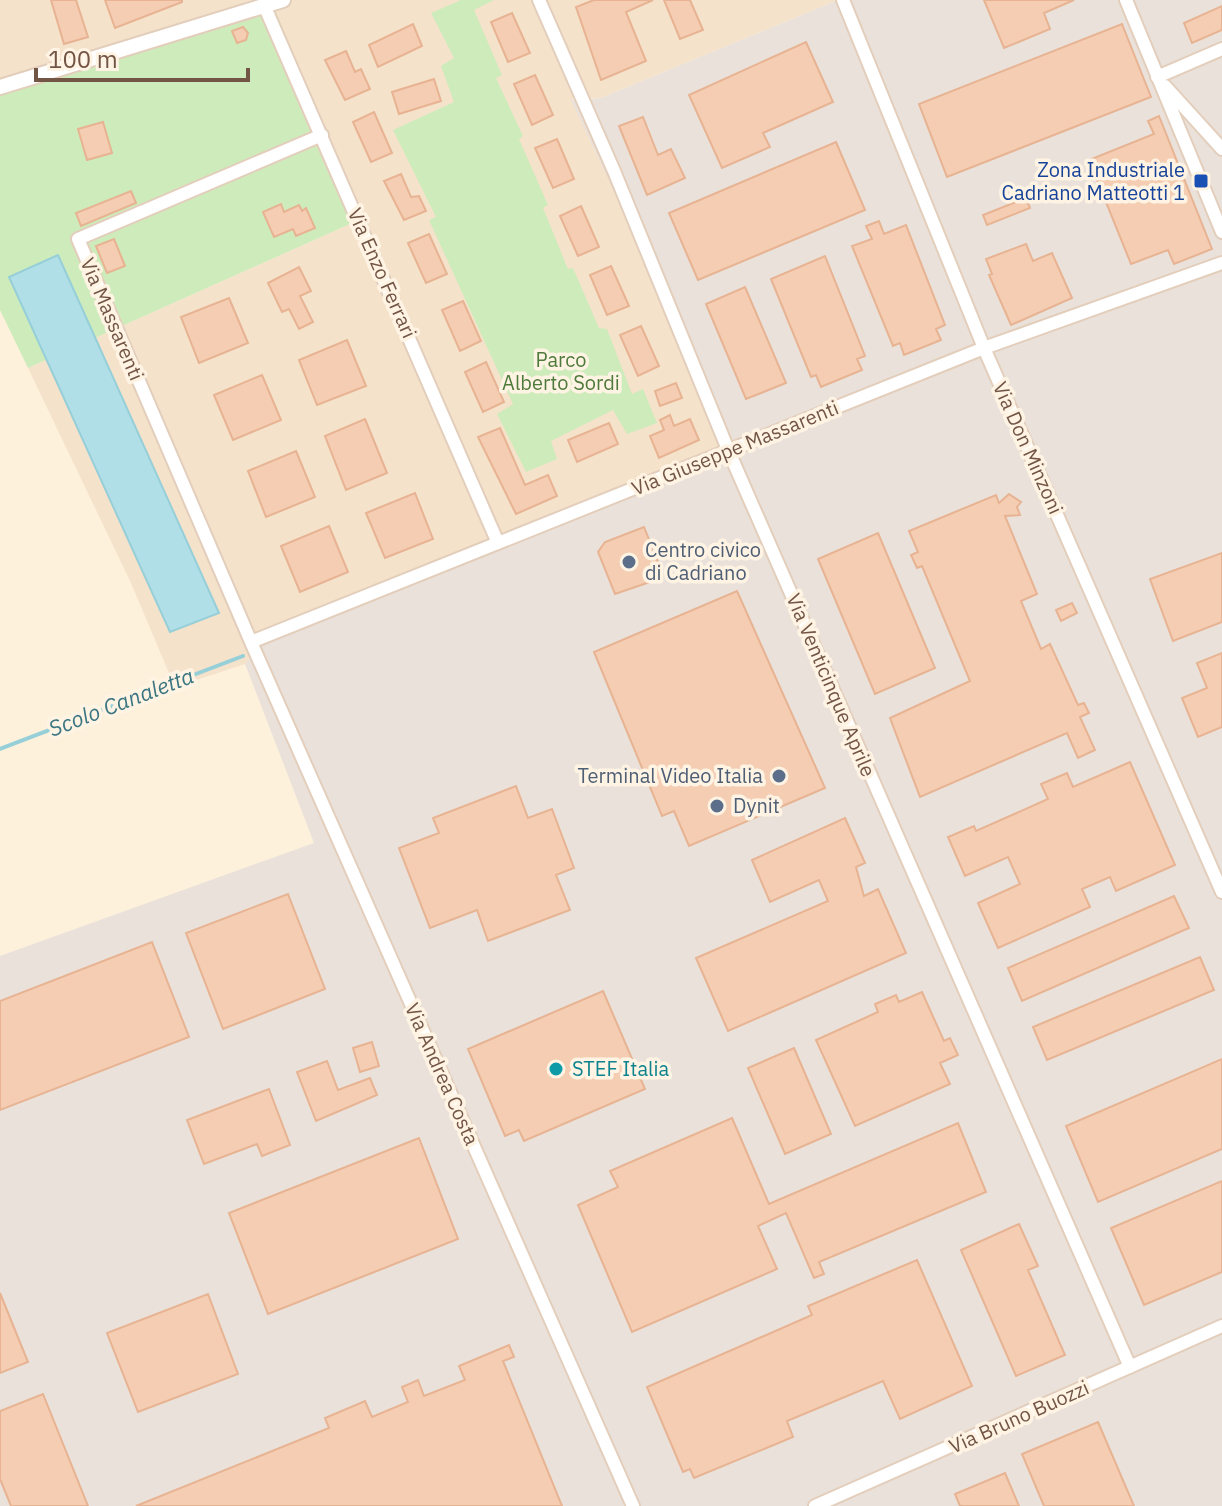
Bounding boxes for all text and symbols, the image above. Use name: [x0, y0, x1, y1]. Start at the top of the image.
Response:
scale bar: [36, 32, 248, 82]
text: 100 m: [48, 43, 118, 75]
place label: Zona Industriale Cadriano Matteotti 1: [1002, 156, 1185, 206]
marker: Zona Industriale Cadriano Matteotti 1: [1192, 172, 1210, 190]
street label: Via Enzo Ferrari: [342, 203, 423, 342]
street label: Via Massarenti: [74, 253, 151, 384]
park label: Parco Alberto Sordi: [502, 346, 620, 396]
street label: Via Don Minzoni: [987, 377, 1070, 518]
street label: Via Giuseppe Massarenti: [627, 394, 842, 501]
place label: Centro civico di Cadriano: [645, 536, 761, 586]
marker: Centro civico di Cadriano: [620, 553, 638, 571]
street label: Via Venticinque Aprile: [781, 589, 882, 781]
water label: Scolo Canaletta: [44, 661, 198, 743]
place label: Terminal Video Italia: [577, 762, 763, 789]
marker: Terminal Video Italia: [770, 767, 788, 785]
place label: Dynit: [733, 792, 780, 819]
marker: Dynit: [708, 797, 726, 815]
street label: Via Andrea Costa: [399, 998, 486, 1149]
place label: STEF Italia: [572, 1055, 669, 1082]
marker: STEF Italia: [547, 1060, 565, 1078]
street label: Via Bruno Buozzi: [944, 1374, 1093, 1460]

